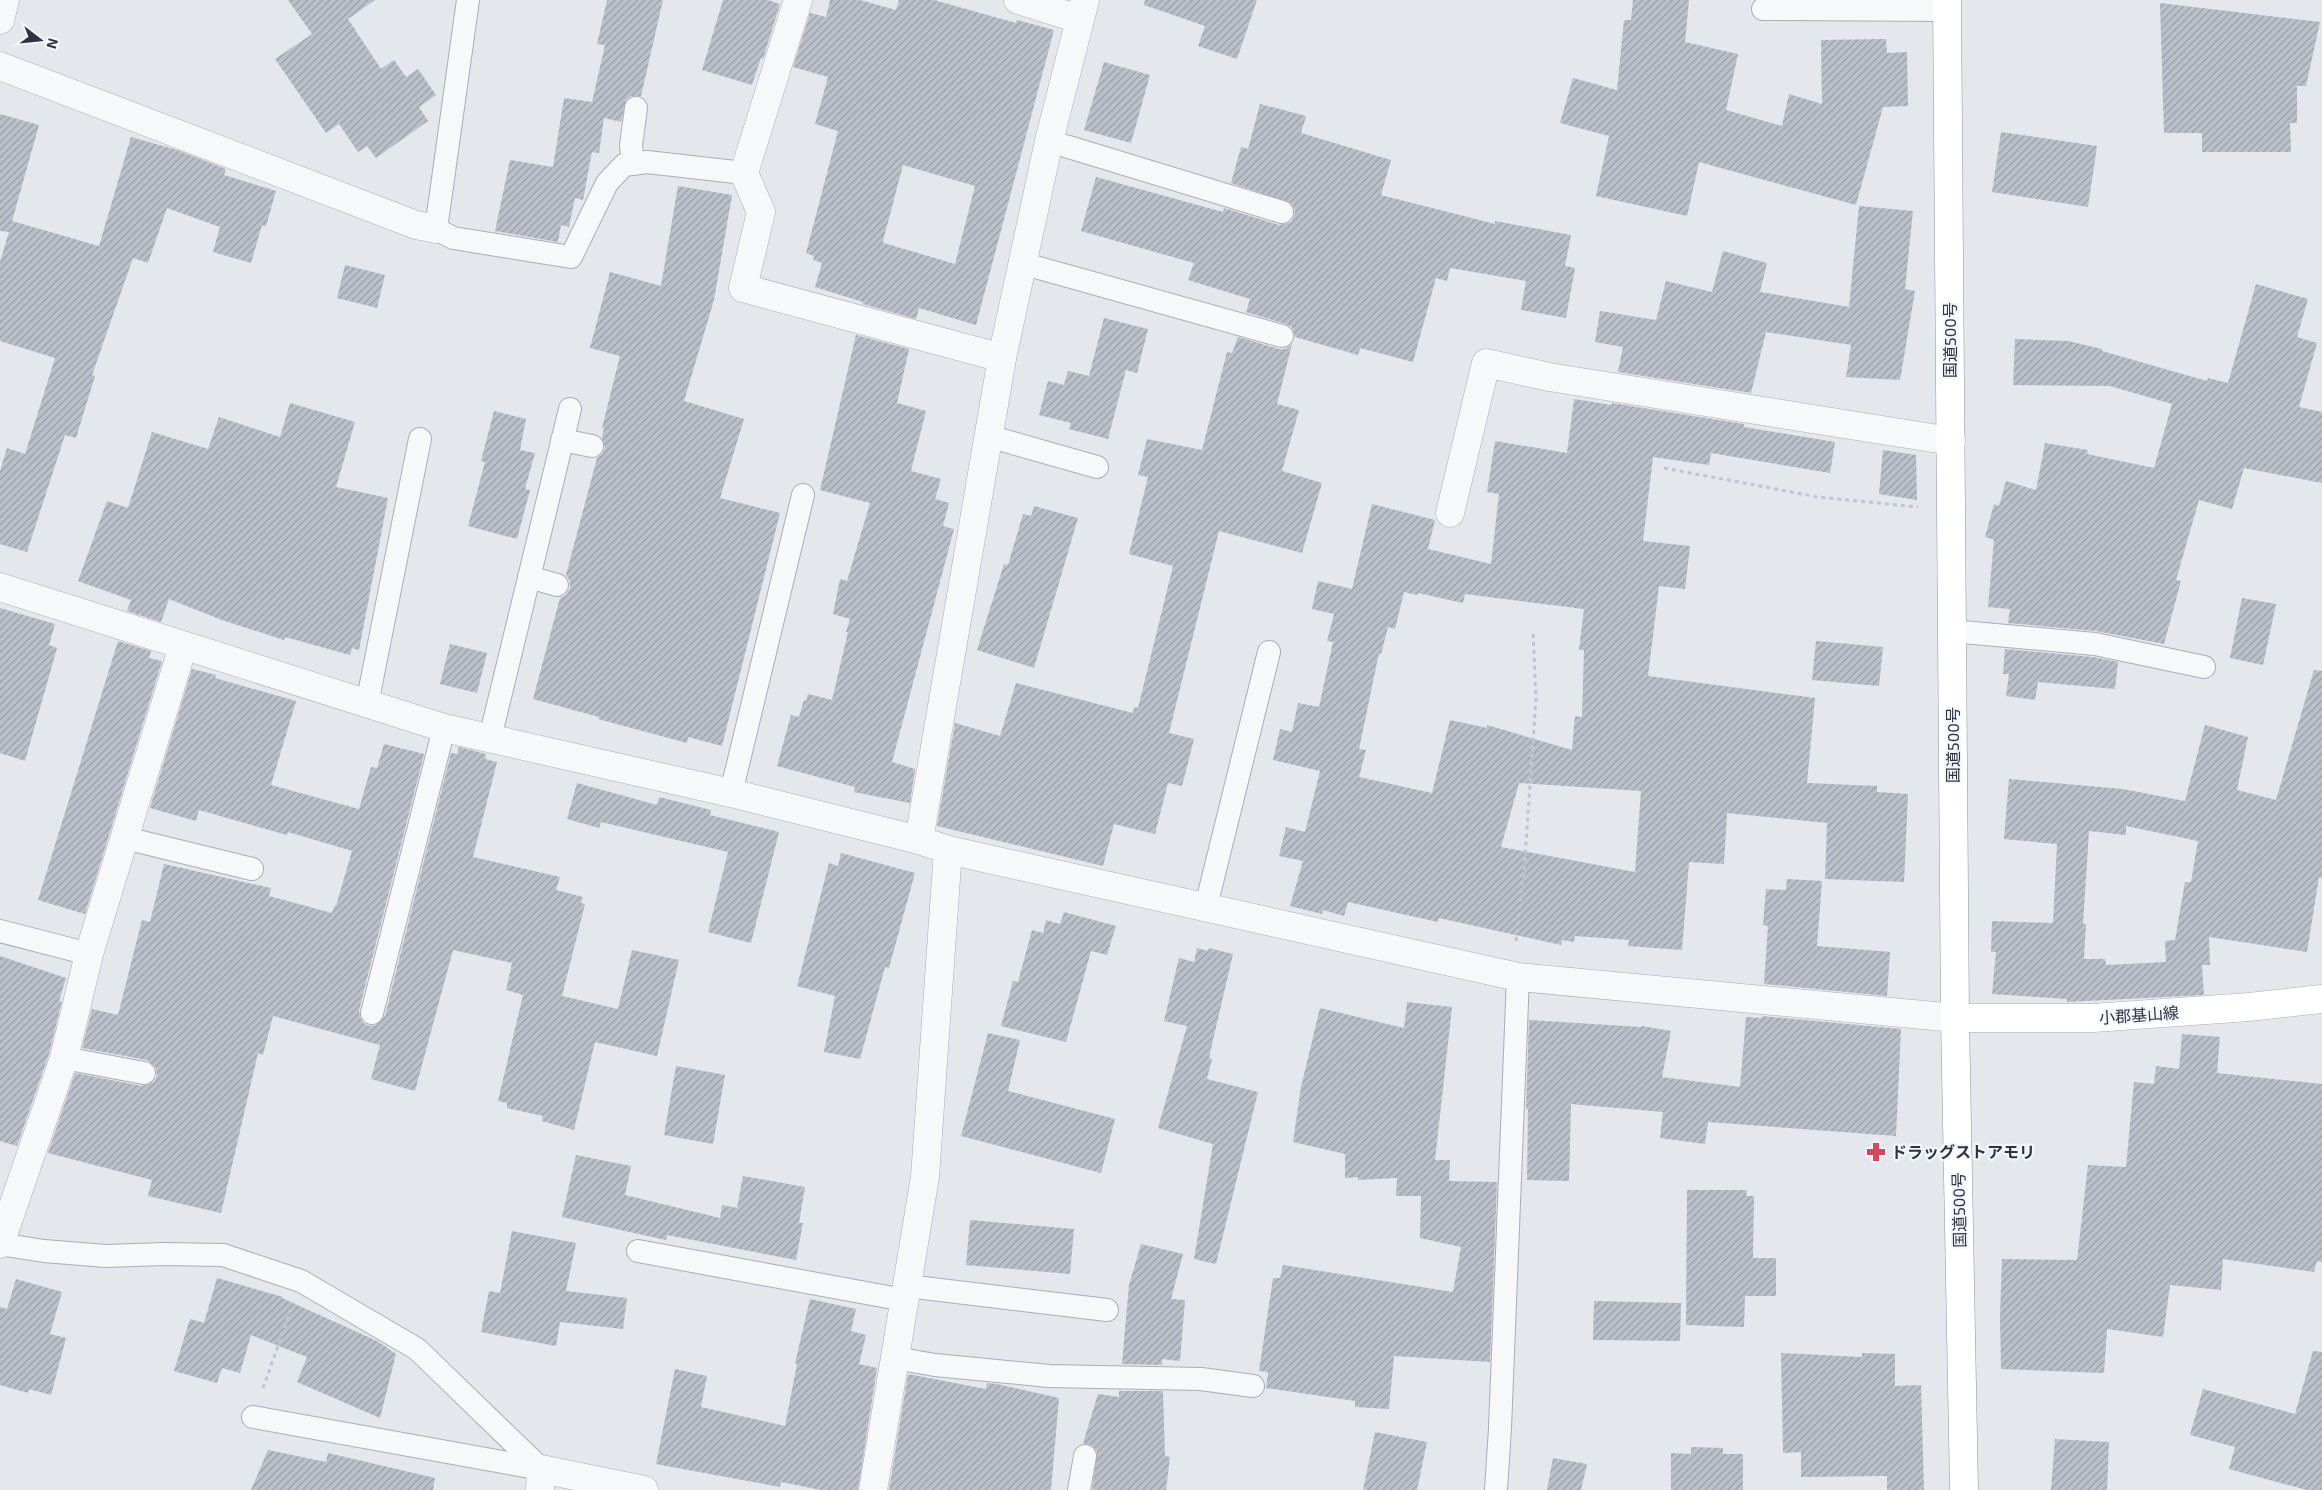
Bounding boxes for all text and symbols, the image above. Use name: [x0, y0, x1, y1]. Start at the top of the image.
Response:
north arrow: [15, 15, 65, 65]
text: N: [43, 37, 63, 51]
street label: 国道500号: [1940, 302, 1959, 378]
street label: 国道500号: [1943, 707, 1962, 783]
street label: 小郡基山線: [2098, 1002, 2180, 1027]
pharmacy icon: ドラッグストアモリ: [1865, 1141, 1887, 1163]
place label: ドラッグストアモリ: [1891, 1142, 2035, 1161]
street label: 国道500号: [1948, 1172, 1969, 1248]

